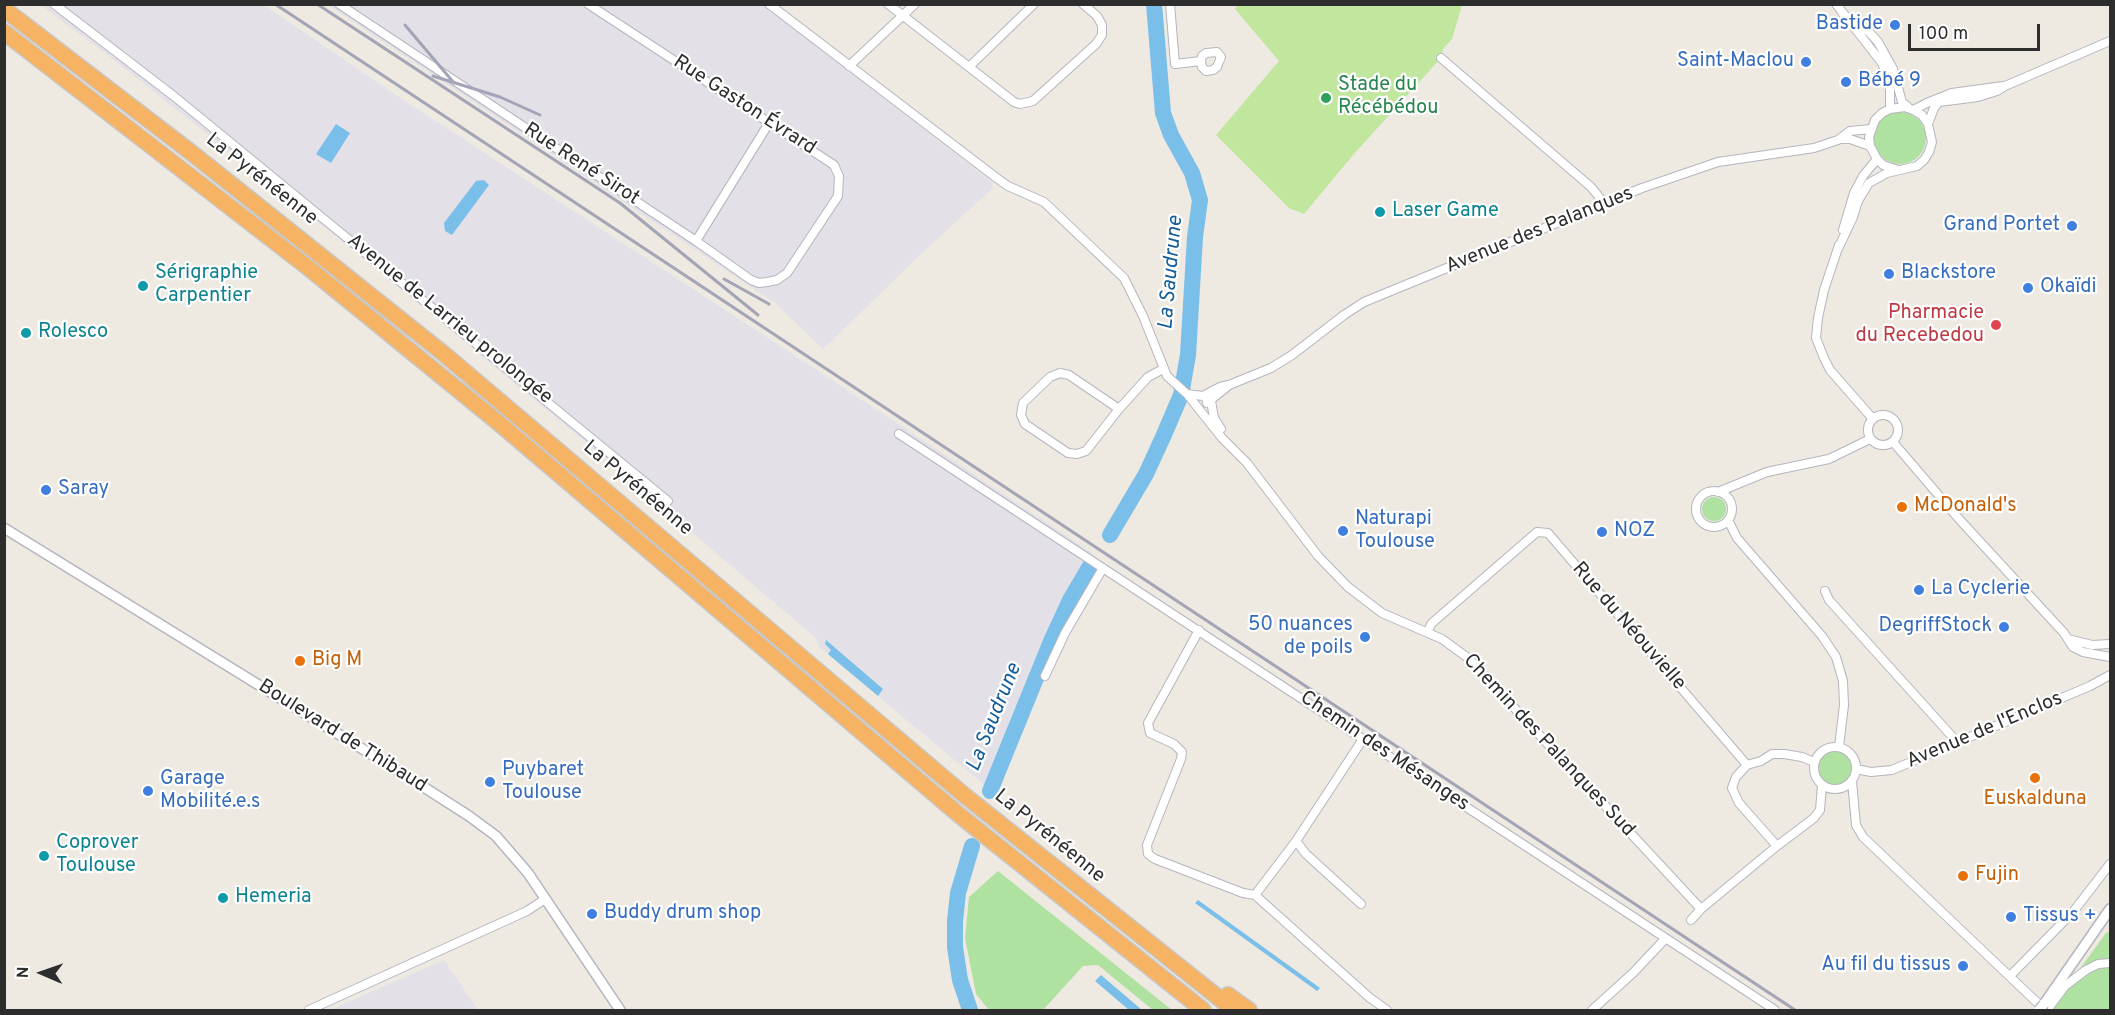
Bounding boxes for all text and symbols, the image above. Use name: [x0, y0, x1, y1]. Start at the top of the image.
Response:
scale bar: [1911, 12, 2043, 50]
place label: Bastide: [1816, 13, 1883, 37]
marker: Bastide: [1888, 18, 1902, 32]
text: 100 m: [1919, 23, 1968, 46]
place label: Saint-Maclou: [1677, 50, 1794, 74]
street label: Rue Gaston Évrard: [668, 51, 820, 161]
marker: Saint-Maclou: [1799, 55, 1813, 69]
place label: Bébé 9: [1858, 70, 1921, 94]
place label: Stade du Récébédou: [1338, 74, 1438, 121]
marker: Bébé 9: [1839, 75, 1853, 89]
marker: Stade du Récébédou: [1319, 91, 1333, 105]
street label: Rue René Sirot: [519, 119, 643, 211]
street label: La Pyrénéenne: [200, 129, 322, 231]
street label: Avenue des Palanques: [1443, 182, 1637, 280]
place label: Laser Game: [1392, 200, 1499, 224]
marker: Laser Game: [1373, 205, 1387, 219]
place label: Grand Portet: [1943, 214, 2060, 238]
water label: La Saudrune: [1154, 215, 1190, 331]
marker: Grand Portet: [2065, 219, 2079, 233]
street label: Avenue de Larrieu prolongée: [341, 230, 557, 410]
place label: Sérigraphie Carpentier: [155, 262, 258, 309]
place label: Blackstore: [1901, 262, 1996, 286]
marker: Blackstore: [1882, 267, 1896, 281]
place label: Okaïdi: [2040, 276, 2097, 300]
marker: Sérigraphie Carpentier: [136, 279, 150, 293]
marker: Okaïdi: [2021, 281, 2035, 295]
place label: Pharmacie du Recebedou: [1856, 302, 1984, 349]
marker: Pharmacie du Recebedou: [1989, 318, 2003, 332]
place label: Rolesco: [38, 321, 108, 345]
marker: Rolesco: [19, 326, 33, 340]
street label: La Pyrénéenne: [577, 436, 697, 542]
place label: Saray: [58, 478, 109, 502]
marker: Saray: [39, 483, 53, 497]
place label: McDonald's: [1914, 495, 2017, 519]
marker: McDonald's: [1895, 500, 1909, 514]
place label: Naturapi Toulouse: [1355, 508, 1435, 555]
place label: NOZ: [1614, 520, 1655, 544]
marker: Naturapi Toulouse: [1336, 524, 1350, 538]
marker: NOZ: [1595, 525, 1609, 539]
street label: Rue du Néouvielle: [1566, 558, 1690, 696]
place label: La Cyclerie: [1931, 578, 2030, 602]
marker: La Cyclerie: [1912, 583, 1926, 597]
place label: 50 nuances de poils: [1248, 614, 1353, 661]
place label: DegriffStock: [1879, 615, 1992, 639]
marker: DegriffStock: [1997, 620, 2011, 634]
marker: 50 nuances de poils: [1358, 630, 1372, 644]
place label: Big M: [312, 649, 362, 673]
street label: Chemin des Palanques Sud: [1457, 650, 1639, 842]
marker: Big M: [293, 654, 307, 668]
water label: La Saudrune: [962, 660, 1028, 776]
street label: Boulevard de Thibaud: [253, 675, 431, 799]
street label: Chemin des Mésanges: [1295, 686, 1473, 818]
street label: Avenue de l'Enclos: [1904, 687, 2066, 775]
place label: Puybaret Toulouse: [502, 759, 584, 806]
place label: Garage Mobilité.e.s: [160, 768, 260, 815]
marker: Euskalduna: [2028, 771, 2042, 785]
marker: Puybaret Toulouse: [483, 775, 497, 789]
marker: Garage Mobilité.e.s: [141, 784, 155, 798]
street label: La Pyrénéenne: [989, 785, 1109, 889]
place label: Euskalduna: [1983, 788, 2087, 812]
place label: Coprover Toulouse: [56, 832, 139, 879]
marker: Coprover Toulouse: [37, 849, 51, 863]
place label: Fujin: [1975, 864, 2019, 888]
marker: Fujin: [1956, 869, 1970, 883]
place label: Hemeria: [235, 886, 311, 910]
marker: Hemeria: [216, 891, 230, 905]
place label: Buddy drum shop: [604, 902, 761, 926]
place label: Tissus +: [2023, 905, 2097, 929]
marker: Buddy drum shop: [585, 907, 599, 921]
marker: Tissus +: [2004, 910, 2018, 924]
north arrow: [12, 943, 72, 1003]
place label: Au fil du tissus: [1821, 954, 1951, 978]
marker: Au fil du tissus: [1956, 959, 1970, 973]
text: N: [14, 966, 34, 978]

